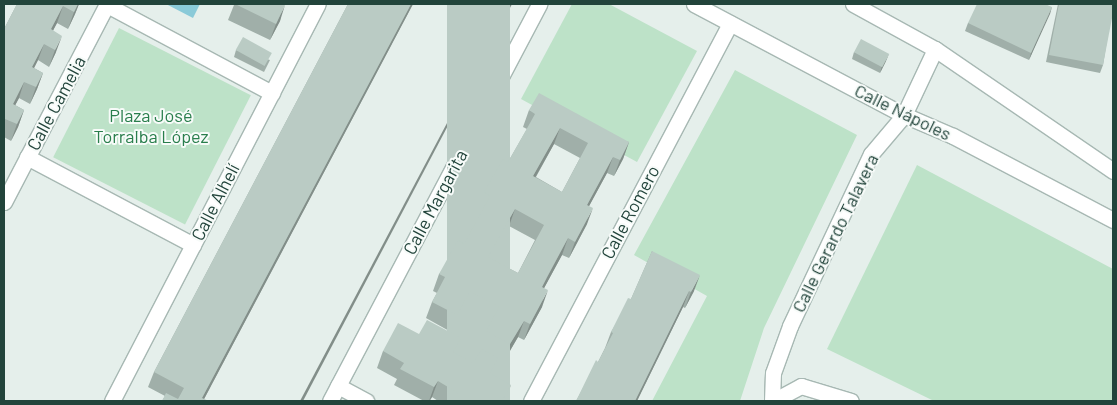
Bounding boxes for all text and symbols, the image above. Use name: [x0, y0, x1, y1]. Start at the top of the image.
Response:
street label: Calle Camelia: [22, 52, 90, 154]
street label: Calle Nápoles: [851, 79, 955, 145]
park label: Plaza José Torralba López: [93, 105, 209, 148]
street label: Calle Margarita: [398, 146, 472, 258]
street label: Calle Gerardo Talavera: [787, 150, 883, 316]
street label: Calle Alhelí: [186, 160, 244, 244]
street label: Calle Romero: [596, 162, 664, 262]

